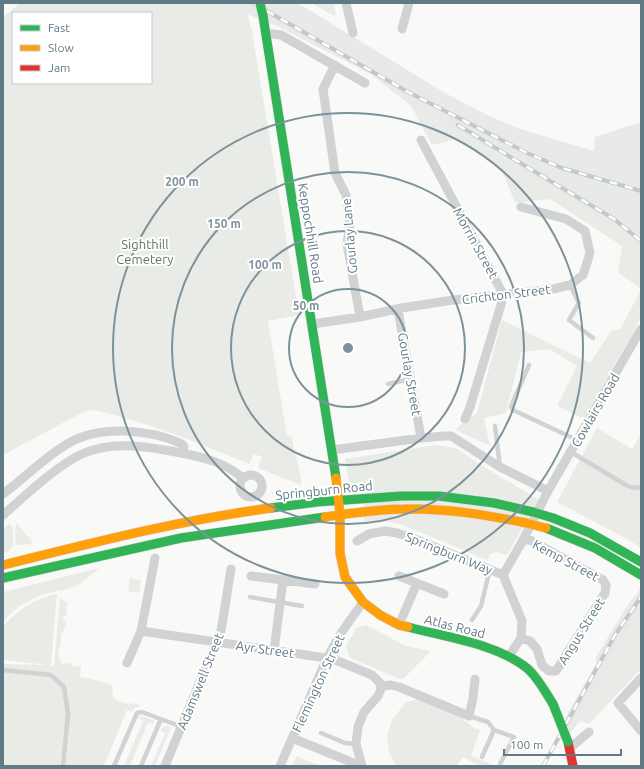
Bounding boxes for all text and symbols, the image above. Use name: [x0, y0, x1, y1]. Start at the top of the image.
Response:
legend: [12, 12, 152, 84]
text: Fast: [48, 21, 70, 34]
text: Slow: [48, 41, 74, 54]
text: Jam: [48, 61, 70, 74]
text: 200 m: [165, 175, 199, 188]
street label: Keppochhill Road: [296, 182, 326, 284]
street label: Gourlay Lane: [339, 198, 359, 274]
street label: Morrin Street: [451, 205, 501, 281]
text: 150 m: [207, 217, 241, 230]
park label: Sighthill Cemetery: [116, 237, 174, 266]
text: 100 m: [248, 258, 282, 271]
street label: Crichton Street: [461, 282, 551, 306]
text: 50 m: [293, 299, 319, 312]
street label: Gourlay Street: [396, 331, 424, 417]
centre of rings: [341, 341, 355, 355]
street label: Cowlairs Road: [568, 371, 622, 449]
street label: Springburn Road: [275, 478, 373, 502]
street label: Springburn Way: [404, 529, 494, 577]
street label: Kemp Street: [530, 537, 602, 583]
street label: Angus Street: [555, 595, 607, 667]
street label: Atlas Road: [423, 612, 487, 640]
street label: Adamswell Street: [174, 631, 226, 731]
street label: Flemington Street: [289, 632, 347, 734]
street label: Ayr Street: [235, 638, 295, 660]
scale bar: [504, 731, 621, 757]
text: 100 m: [510, 738, 543, 751]

